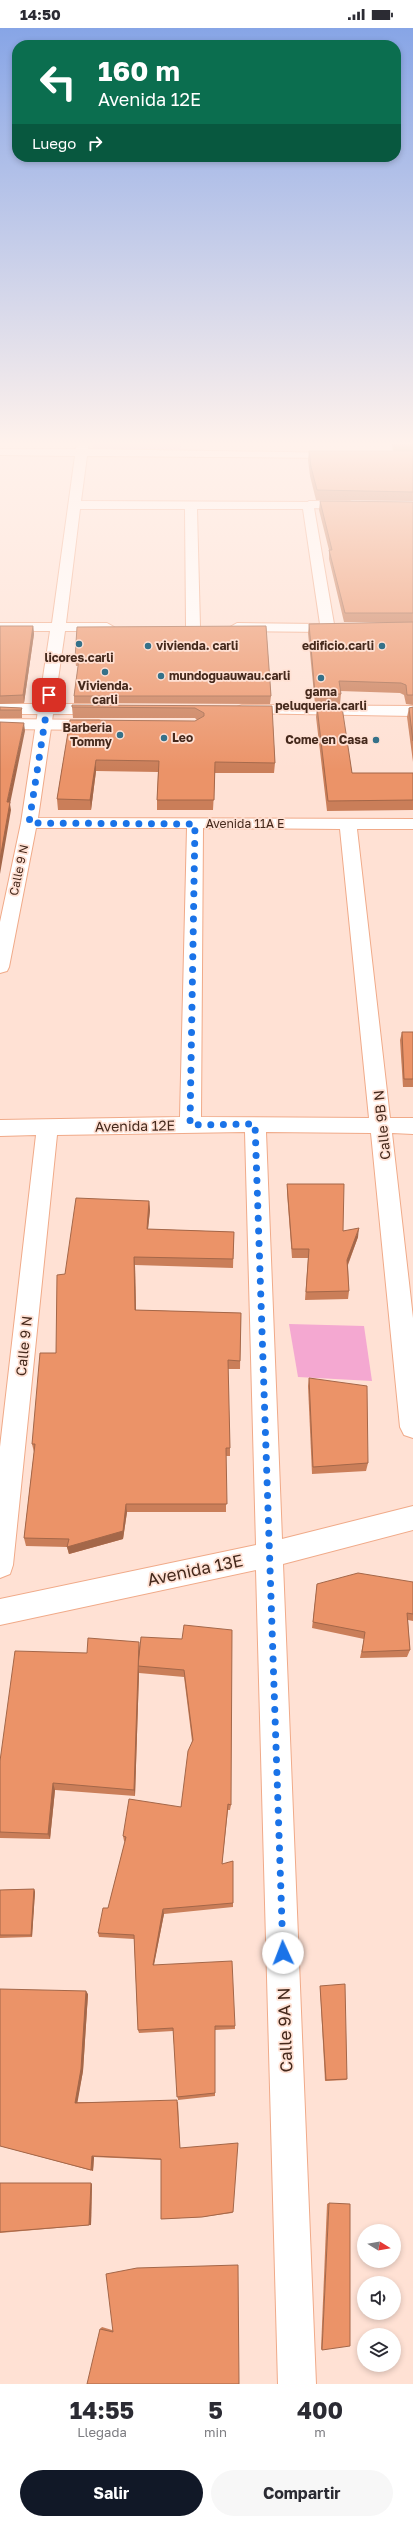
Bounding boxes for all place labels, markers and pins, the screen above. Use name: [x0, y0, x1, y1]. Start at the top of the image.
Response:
place label: vivienda. carli: [156, 638, 238, 653]
place label: edificio.carli: [302, 638, 374, 653]
marker: licores.carli: [74, 639, 84, 649]
marker: vivienda. carli: [143, 641, 153, 651]
marker: edificio.carli: [377, 641, 387, 651]
place label: licores.carli: [44, 650, 114, 665]
marker: Vivienda. carli: [100, 667, 110, 677]
place label: mundoguauwau.carli: [169, 668, 290, 683]
marker: mundoguauwau.carli: [156, 671, 166, 681]
marker: gama peluqueria.carli: [316, 673, 326, 683]
pin: [32, 678, 66, 712]
place label: Vivienda. carli: [78, 678, 133, 707]
place label: gama peluqueria.carli: [275, 684, 367, 713]
place label: Barberia Tommy: [63, 720, 113, 749]
marker: Barberia Tommy: [115, 730, 125, 740]
place label: Leo: [172, 730, 193, 745]
place label: Come en Casa: [285, 732, 368, 747]
marker: Leo: [159, 733, 169, 743]
marker: Come en Casa: [371, 735, 381, 745]

